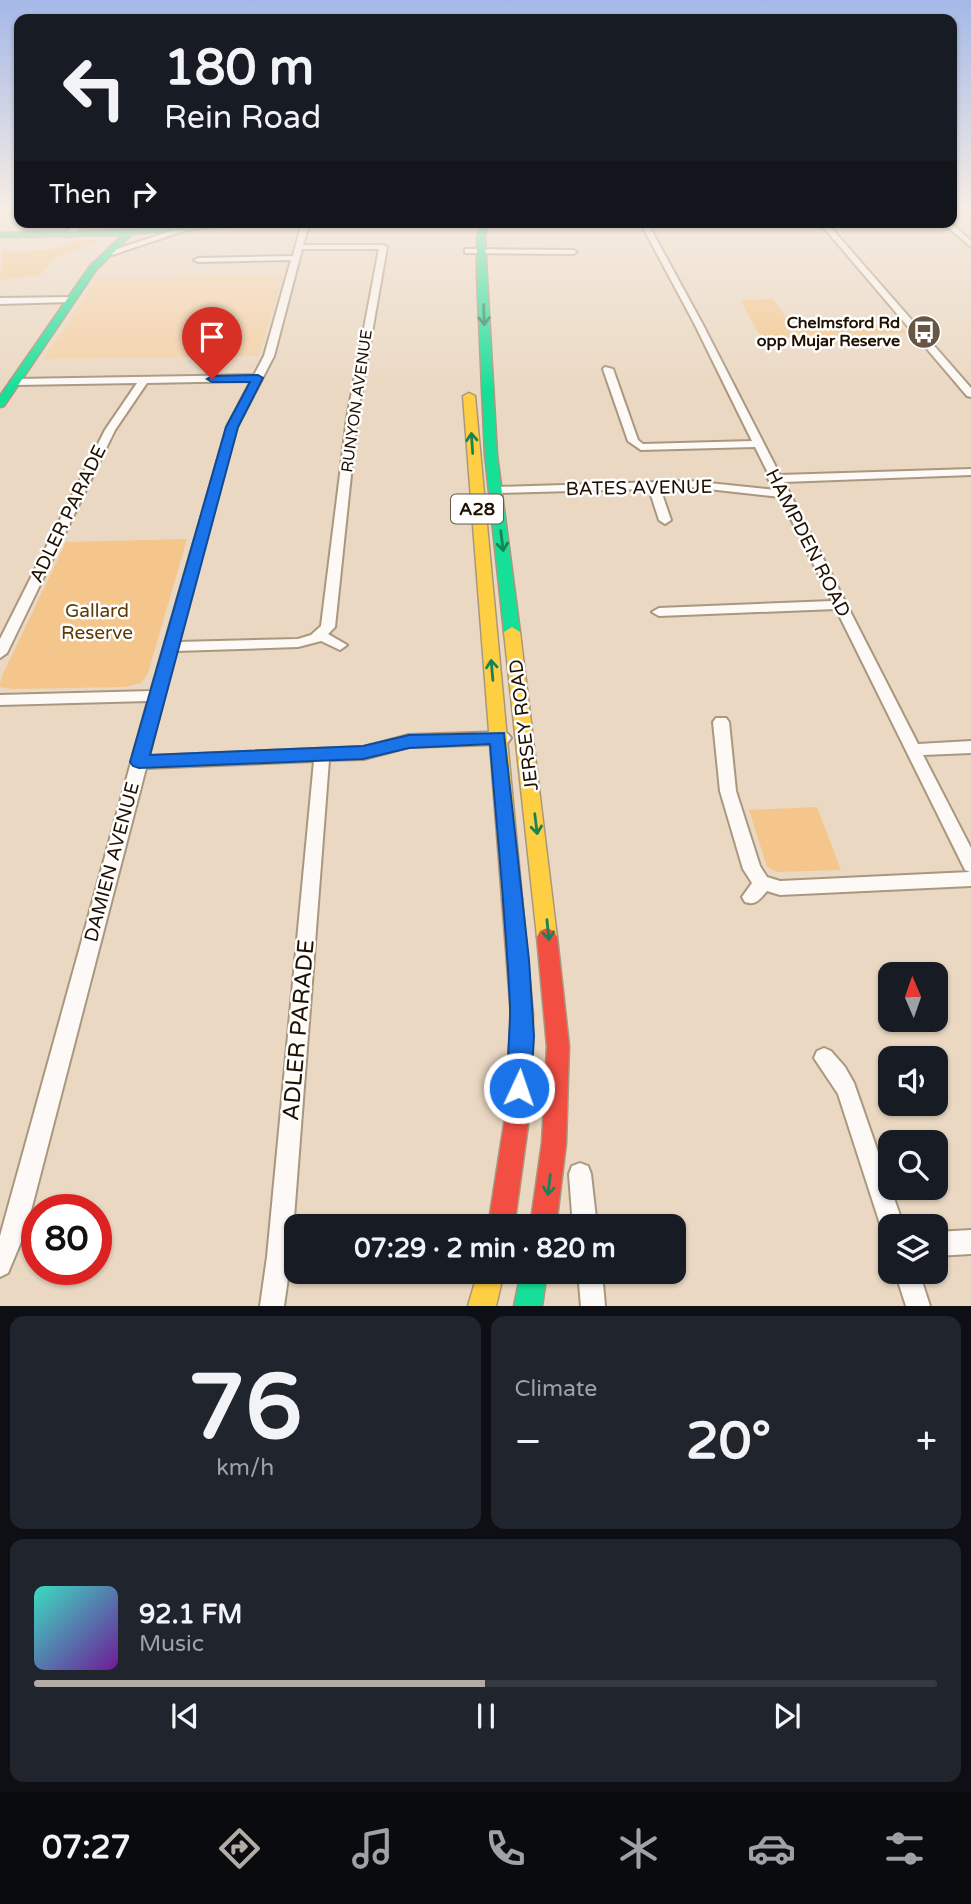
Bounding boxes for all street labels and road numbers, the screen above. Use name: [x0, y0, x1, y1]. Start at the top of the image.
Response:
street label: RUNYON AVENUE: [337, 328, 377, 474]
street label: ADLER PARADE: [25, 442, 111, 586]
street label: HAMPDEN ROAD: [761, 465, 855, 621]
street label: BATES AVENUE: [565, 476, 713, 500]
road number: A28: [451, 494, 503, 524]
street label: JERSEY ROAD: [505, 658, 543, 792]
street label: DAMIEN AVENUE: [80, 780, 144, 944]
street label: ADLER PARADE: [277, 938, 321, 1122]

